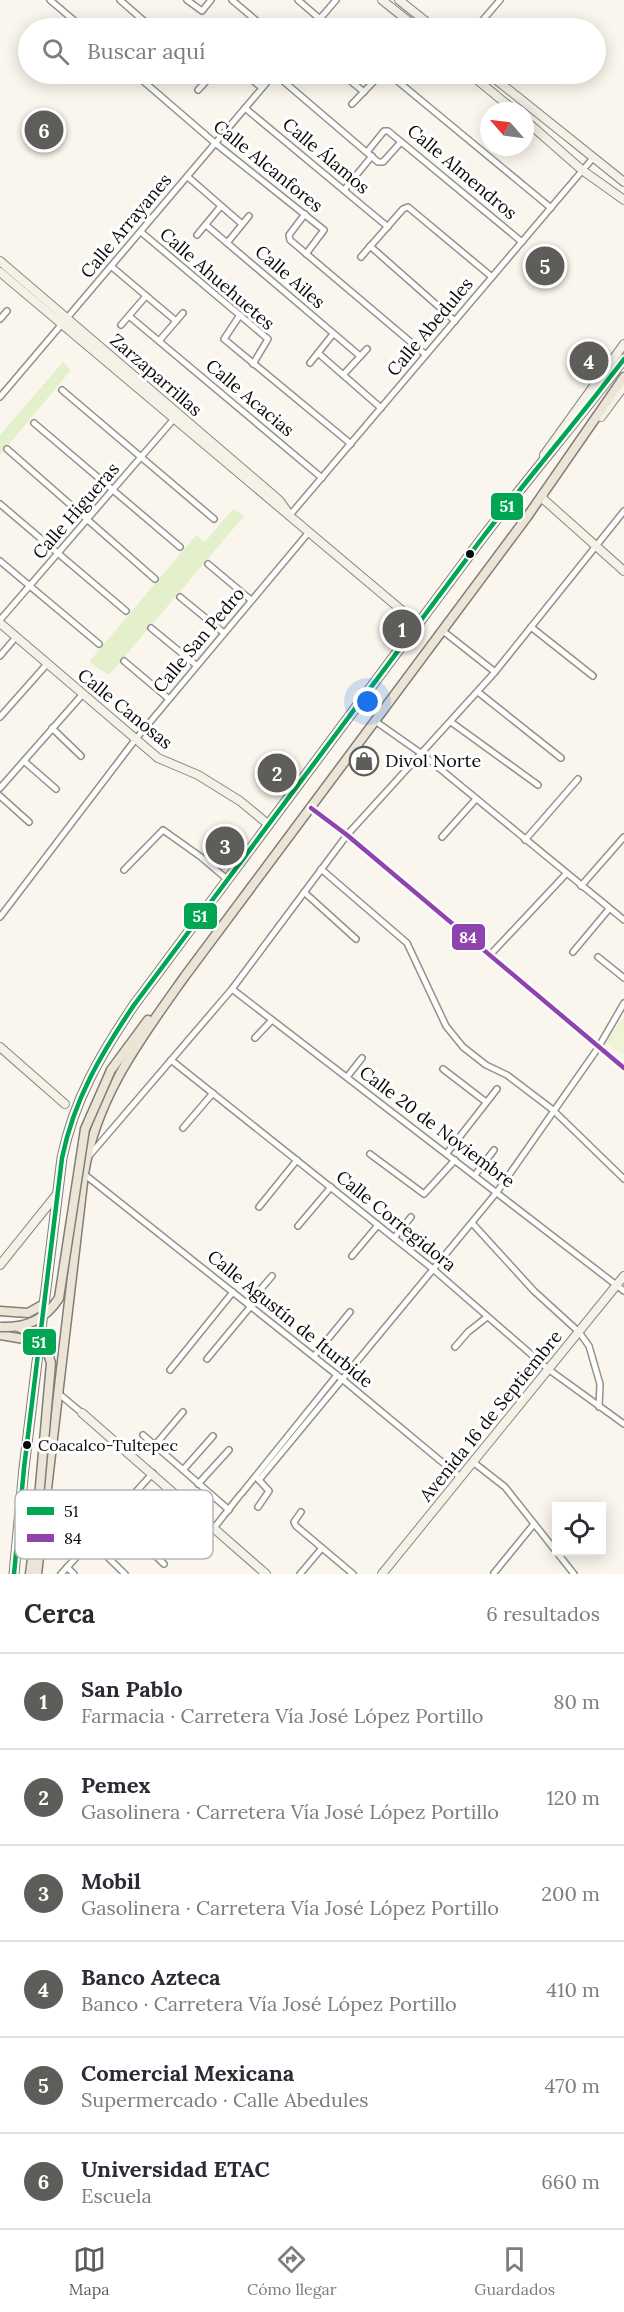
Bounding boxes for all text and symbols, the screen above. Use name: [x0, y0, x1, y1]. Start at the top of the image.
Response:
search box: [18, 18, 606, 84]
icon: search: [39, 35, 72, 68]
text: Buscar aquí: [87, 37, 205, 65]
north arrow: [480, 102, 534, 156]
pin: 6: [24, 108, 63, 152]
street label: Calle Álamos: [278, 113, 375, 199]
street label: Calle Alcanfores: [209, 114, 328, 217]
street label: Calle Almendros: [403, 119, 522, 224]
street label: Calle Arrayanes: [75, 169, 176, 283]
street label: Calle Ahuehuetes: [155, 222, 280, 335]
street label: Calle Ailes: [251, 240, 330, 313]
pin: 5: [526, 244, 564, 288]
street label: Calle Abedules: [382, 273, 478, 381]
street label: Zarzaparrillas: [106, 328, 207, 421]
pin: 4: [570, 338, 608, 384]
street label: Calle Acacias: [201, 354, 299, 441]
street label: Calle Higueras: [27, 458, 124, 564]
line badge: 51: [490, 492, 524, 521]
text: 51: [499, 496, 515, 516]
unlabelled marker: [464, 548, 476, 560]
street label: Calle San Pedro: [148, 582, 249, 697]
pin: 1: [382, 606, 422, 652]
street label: Calle Canosas: [73, 663, 177, 754]
your location: [353, 687, 382, 716]
shop icon: Divol Norte: [348, 745, 380, 777]
place label: Divol Norte: [385, 749, 482, 772]
pin: 2: [258, 750, 296, 796]
pin: 3: [206, 824, 244, 868]
line badge: 51: [183, 902, 218, 930]
text: 51: [192, 906, 208, 926]
line badge: 84: [451, 923, 486, 951]
text: 84: [459, 927, 477, 947]
street label: Calle 20 de Noviembre: [355, 1061, 520, 1193]
street label: Calle Corregidora: [331, 1165, 461, 1276]
street label: Calle Agustín de Iturbide: [203, 1245, 378, 1393]
street label: Avenida 16 de Septiembre: [414, 1325, 567, 1507]
line badge: 51: [22, 1328, 57, 1356]
text: 51: [31, 1332, 47, 1352]
place label: Coacalco-Tultepec: [38, 1435, 178, 1455]
marker: Coacalco-Tultepec: [21, 1439, 33, 1451]
legend: [15, 1490, 213, 1559]
text: 51: [64, 1501, 79, 1521]
map controls: [552, 1502, 606, 1556]
button: locate: [552, 1502, 606, 1556]
text: 84: [64, 1528, 82, 1548]
text: Cerca: [24, 1597, 95, 1630]
text: 6 resultados: [486, 1601, 600, 1626]
text: San Pablo: [81, 1675, 183, 1703]
text: 1: [39, 1689, 48, 1714]
text: 80 m: [553, 1689, 600, 1714]
text: Farmacia · Carretera Vía José López Portillo: [81, 1703, 484, 1728]
text: Pemex: [81, 1771, 151, 1799]
text: 2: [38, 1785, 49, 1810]
text: 120 m: [546, 1785, 600, 1810]
text: Gasolinera · Carretera Vía José López Portillo: [81, 1799, 499, 1824]
text: Mobil: [81, 1867, 141, 1895]
text: 3: [38, 1881, 49, 1906]
text: 200 m: [541, 1881, 600, 1906]
text: Gasolinera · Carretera Vía José López Portillo: [81, 1895, 499, 1920]
text: Banco Azteca: [81, 1963, 221, 1991]
text: 4: [38, 1977, 49, 2002]
text: 410 m: [546, 1977, 600, 2002]
text: Banco · Carretera Vía José López Portillo: [81, 1991, 457, 2016]
text: Comercial Mexicana: [81, 2059, 294, 2087]
text: 5: [38, 2073, 49, 2098]
text: 470 m: [544, 2073, 600, 2098]
text: Supermercado · Calle Abedules: [81, 2087, 369, 2112]
text: Universidad ETAC: [81, 2155, 270, 2183]
text: 6: [38, 2169, 49, 2194]
text: 660 m: [541, 2169, 600, 2194]
text: Escuela: [81, 2183, 152, 2208]
tab: Mapa: [69, 2243, 110, 2299]
tab: Cómo llegar: [247, 2243, 337, 2299]
tab: Guardados: [474, 2243, 555, 2299]

